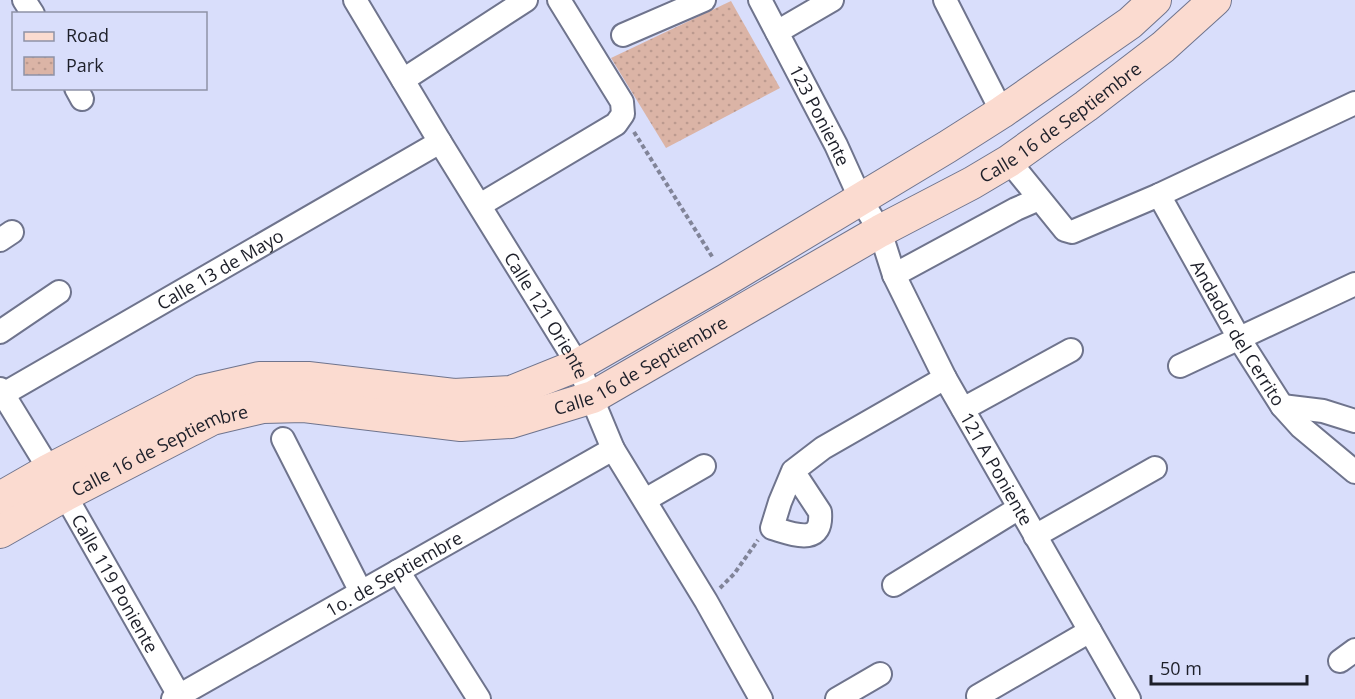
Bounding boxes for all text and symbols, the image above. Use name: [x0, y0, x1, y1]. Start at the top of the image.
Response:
legend: [12, 12, 207, 90]
text: Road: [66, 23, 109, 47]
text: Park: [66, 53, 104, 77]
street label: Calle 16 de Septiembre: [975, 56, 1146, 188]
street label: 123 Poniente: [784, 61, 856, 170]
street label: Calle 13 de Mayo: [152, 223, 288, 315]
street label: Calle 121 Oriente: [499, 247, 594, 382]
street label: Andador del Cerrito: [1186, 256, 1291, 410]
street label: Calle 16 de Septiembre: [551, 310, 732, 420]
street label: Calle 16 de Septiembre: [67, 399, 250, 502]
street label: 121 A Poniente: [955, 408, 1039, 529]
street label: Calle 119 Poniente: [66, 510, 164, 657]
street label: 1o. de Septiembre: [321, 525, 467, 622]
scale bar: [1151, 648, 1307, 686]
text: 50 m: [1160, 656, 1202, 680]

